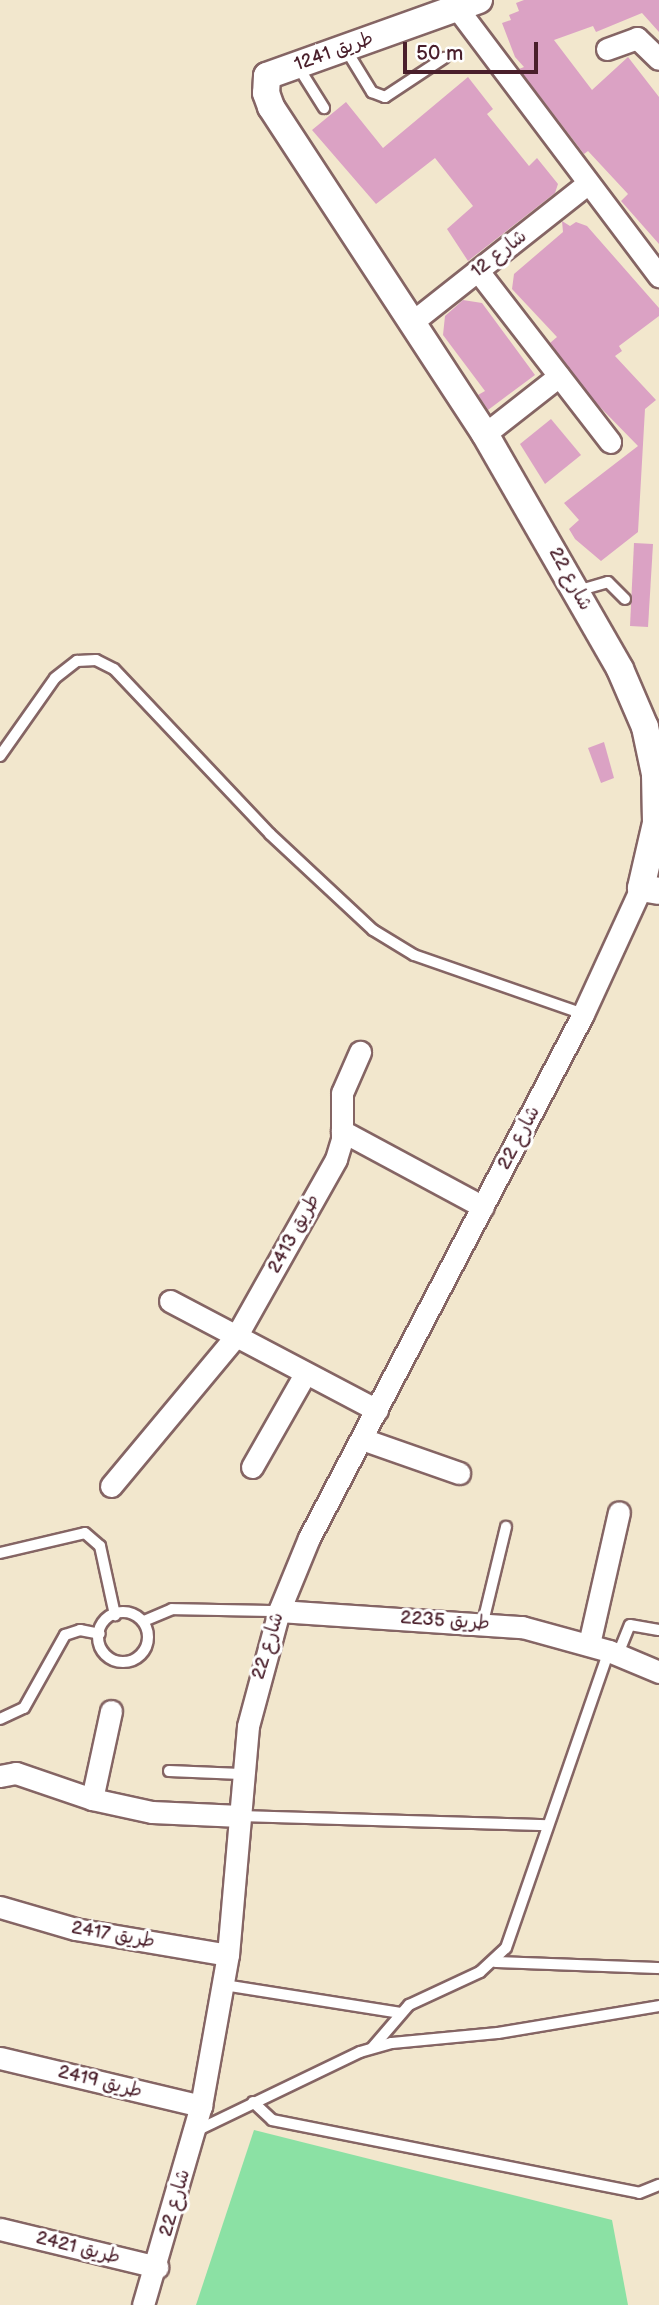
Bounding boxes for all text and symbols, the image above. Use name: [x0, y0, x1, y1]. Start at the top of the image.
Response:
street label: طريق 1241: [291, 27, 377, 77]
scale bar: [407, 28, 542, 72]
text: 50 m: [416, 41, 463, 66]
street label: شارع 12: [466, 225, 532, 283]
street label: شارع 22: [543, 543, 597, 615]
street label: شارع 22: [493, 1102, 545, 1174]
street label: طريق 2413: [263, 1191, 325, 1277]
street label: طريق 2235: [399, 1607, 491, 1635]
street label: شارع 22: [247, 1610, 289, 1682]
street label: طريق 2417: [70, 1916, 156, 1954]
street label: طريق 2419: [56, 2061, 144, 2103]
street label: شارع 22: [155, 2167, 195, 2239]
street label: طريق 2421: [34, 2227, 122, 2269]

